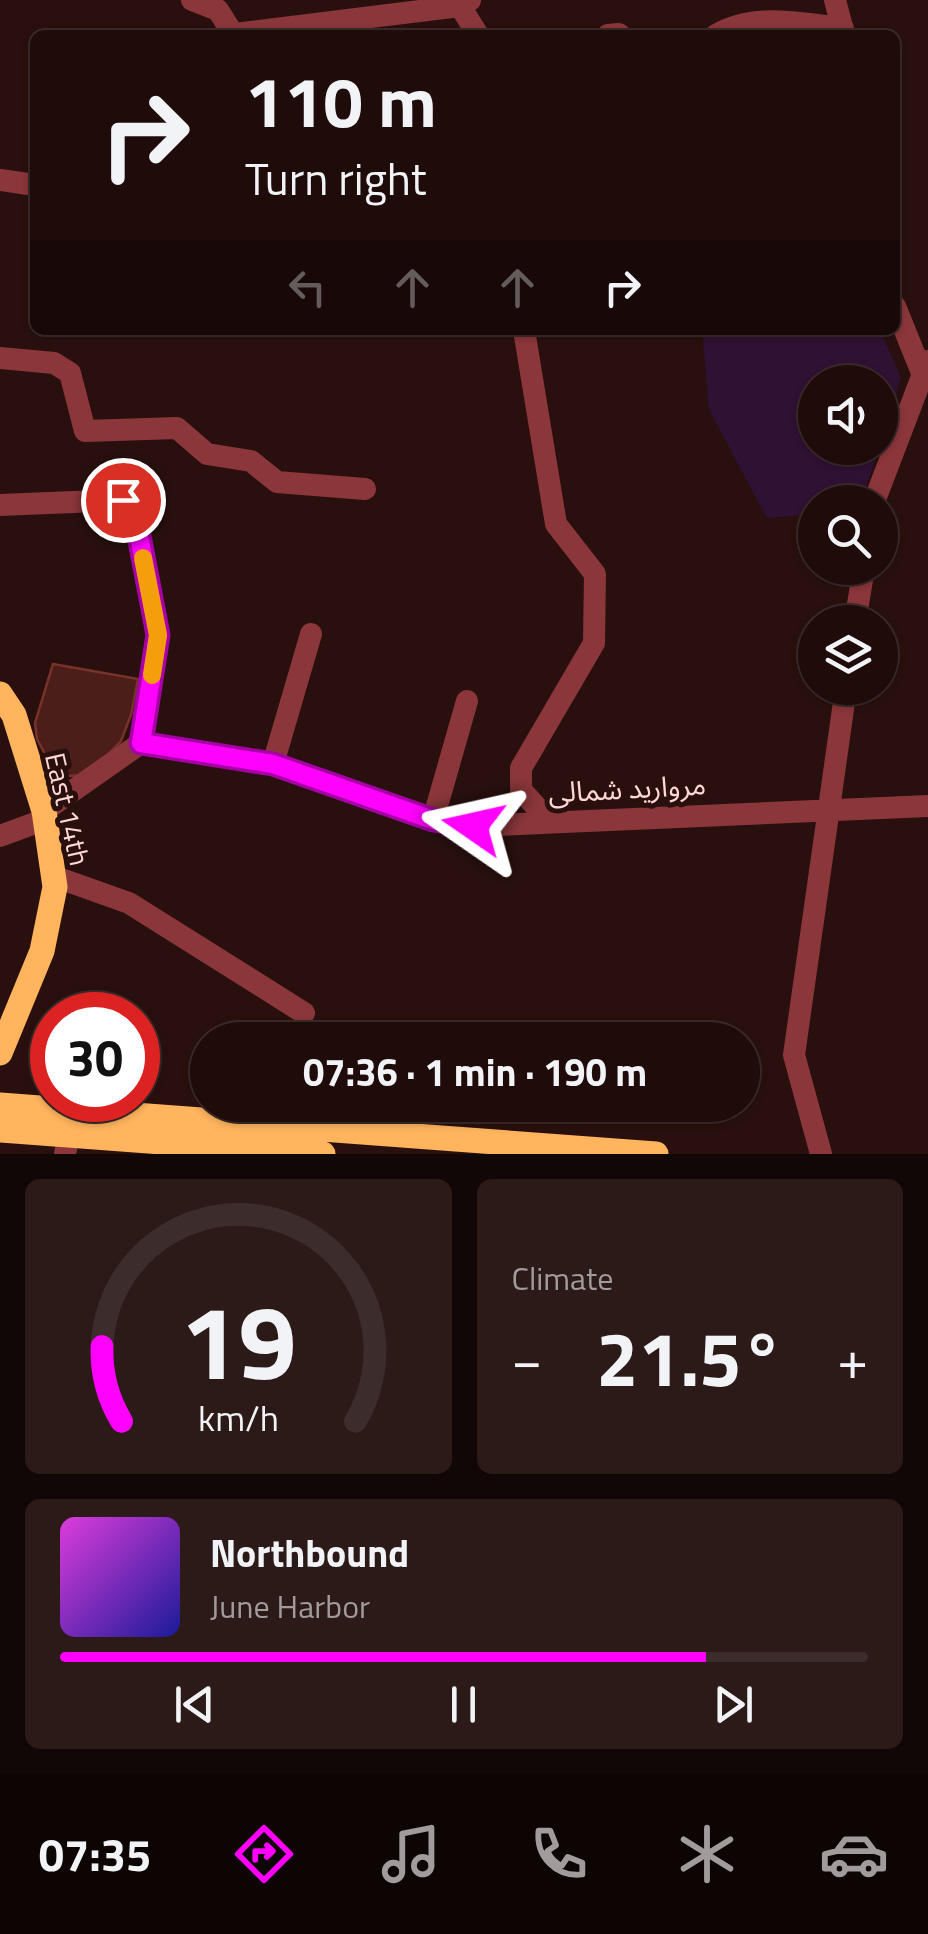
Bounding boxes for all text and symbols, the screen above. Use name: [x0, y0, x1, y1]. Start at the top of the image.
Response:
text: 110 m: [245, 48, 437, 154]
icon: right: [80, 70, 210, 200]
text: Turn right: [245, 144, 427, 212]
icon: left: [280, 260, 335, 315]
icon: ahead: [385, 260, 440, 315]
icon: ahead: [490, 260, 545, 315]
icon: right: [595, 260, 650, 315]
map controls: [798, 365, 898, 705]
button: sound: [798, 365, 898, 465]
pin: [81, 458, 166, 543]
icon: arrive: [96, 473, 151, 528]
button: search: [798, 485, 898, 585]
button: layers: [798, 605, 898, 705]
street label: East 14th: [34, 748, 102, 870]
street label: مروارید شمالی: [547, 762, 707, 814]
position arrow: [421, 774, 525, 878]
speed limit sign: 30: [30, 992, 160, 1122]
text: 07:36 · 1 min · 190 m: [303, 1043, 647, 1101]
text: Climate: [512, 1254, 613, 1302]
text: 19: [180, 1261, 296, 1419]
text: 21.5°: [596, 1301, 783, 1415]
text: −: [512, 1317, 542, 1400]
text: +: [837, 1317, 868, 1400]
text: km/h: [198, 1390, 279, 1445]
text: Northbound: [210, 1524, 409, 1582]
text: June Harbor: [210, 1582, 370, 1630]
icon: previous: [167, 1677, 222, 1732]
icon: pause: [436, 1677, 491, 1732]
icon: next: [706, 1677, 761, 1732]
icon: directions: [229, 1819, 299, 1889]
icon: music: [376, 1819, 446, 1889]
icon: phone: [524, 1819, 594, 1889]
icon: climate: [672, 1819, 742, 1889]
icon: car: [819, 1819, 889, 1889]
text: 07:35: [39, 1820, 151, 1888]

